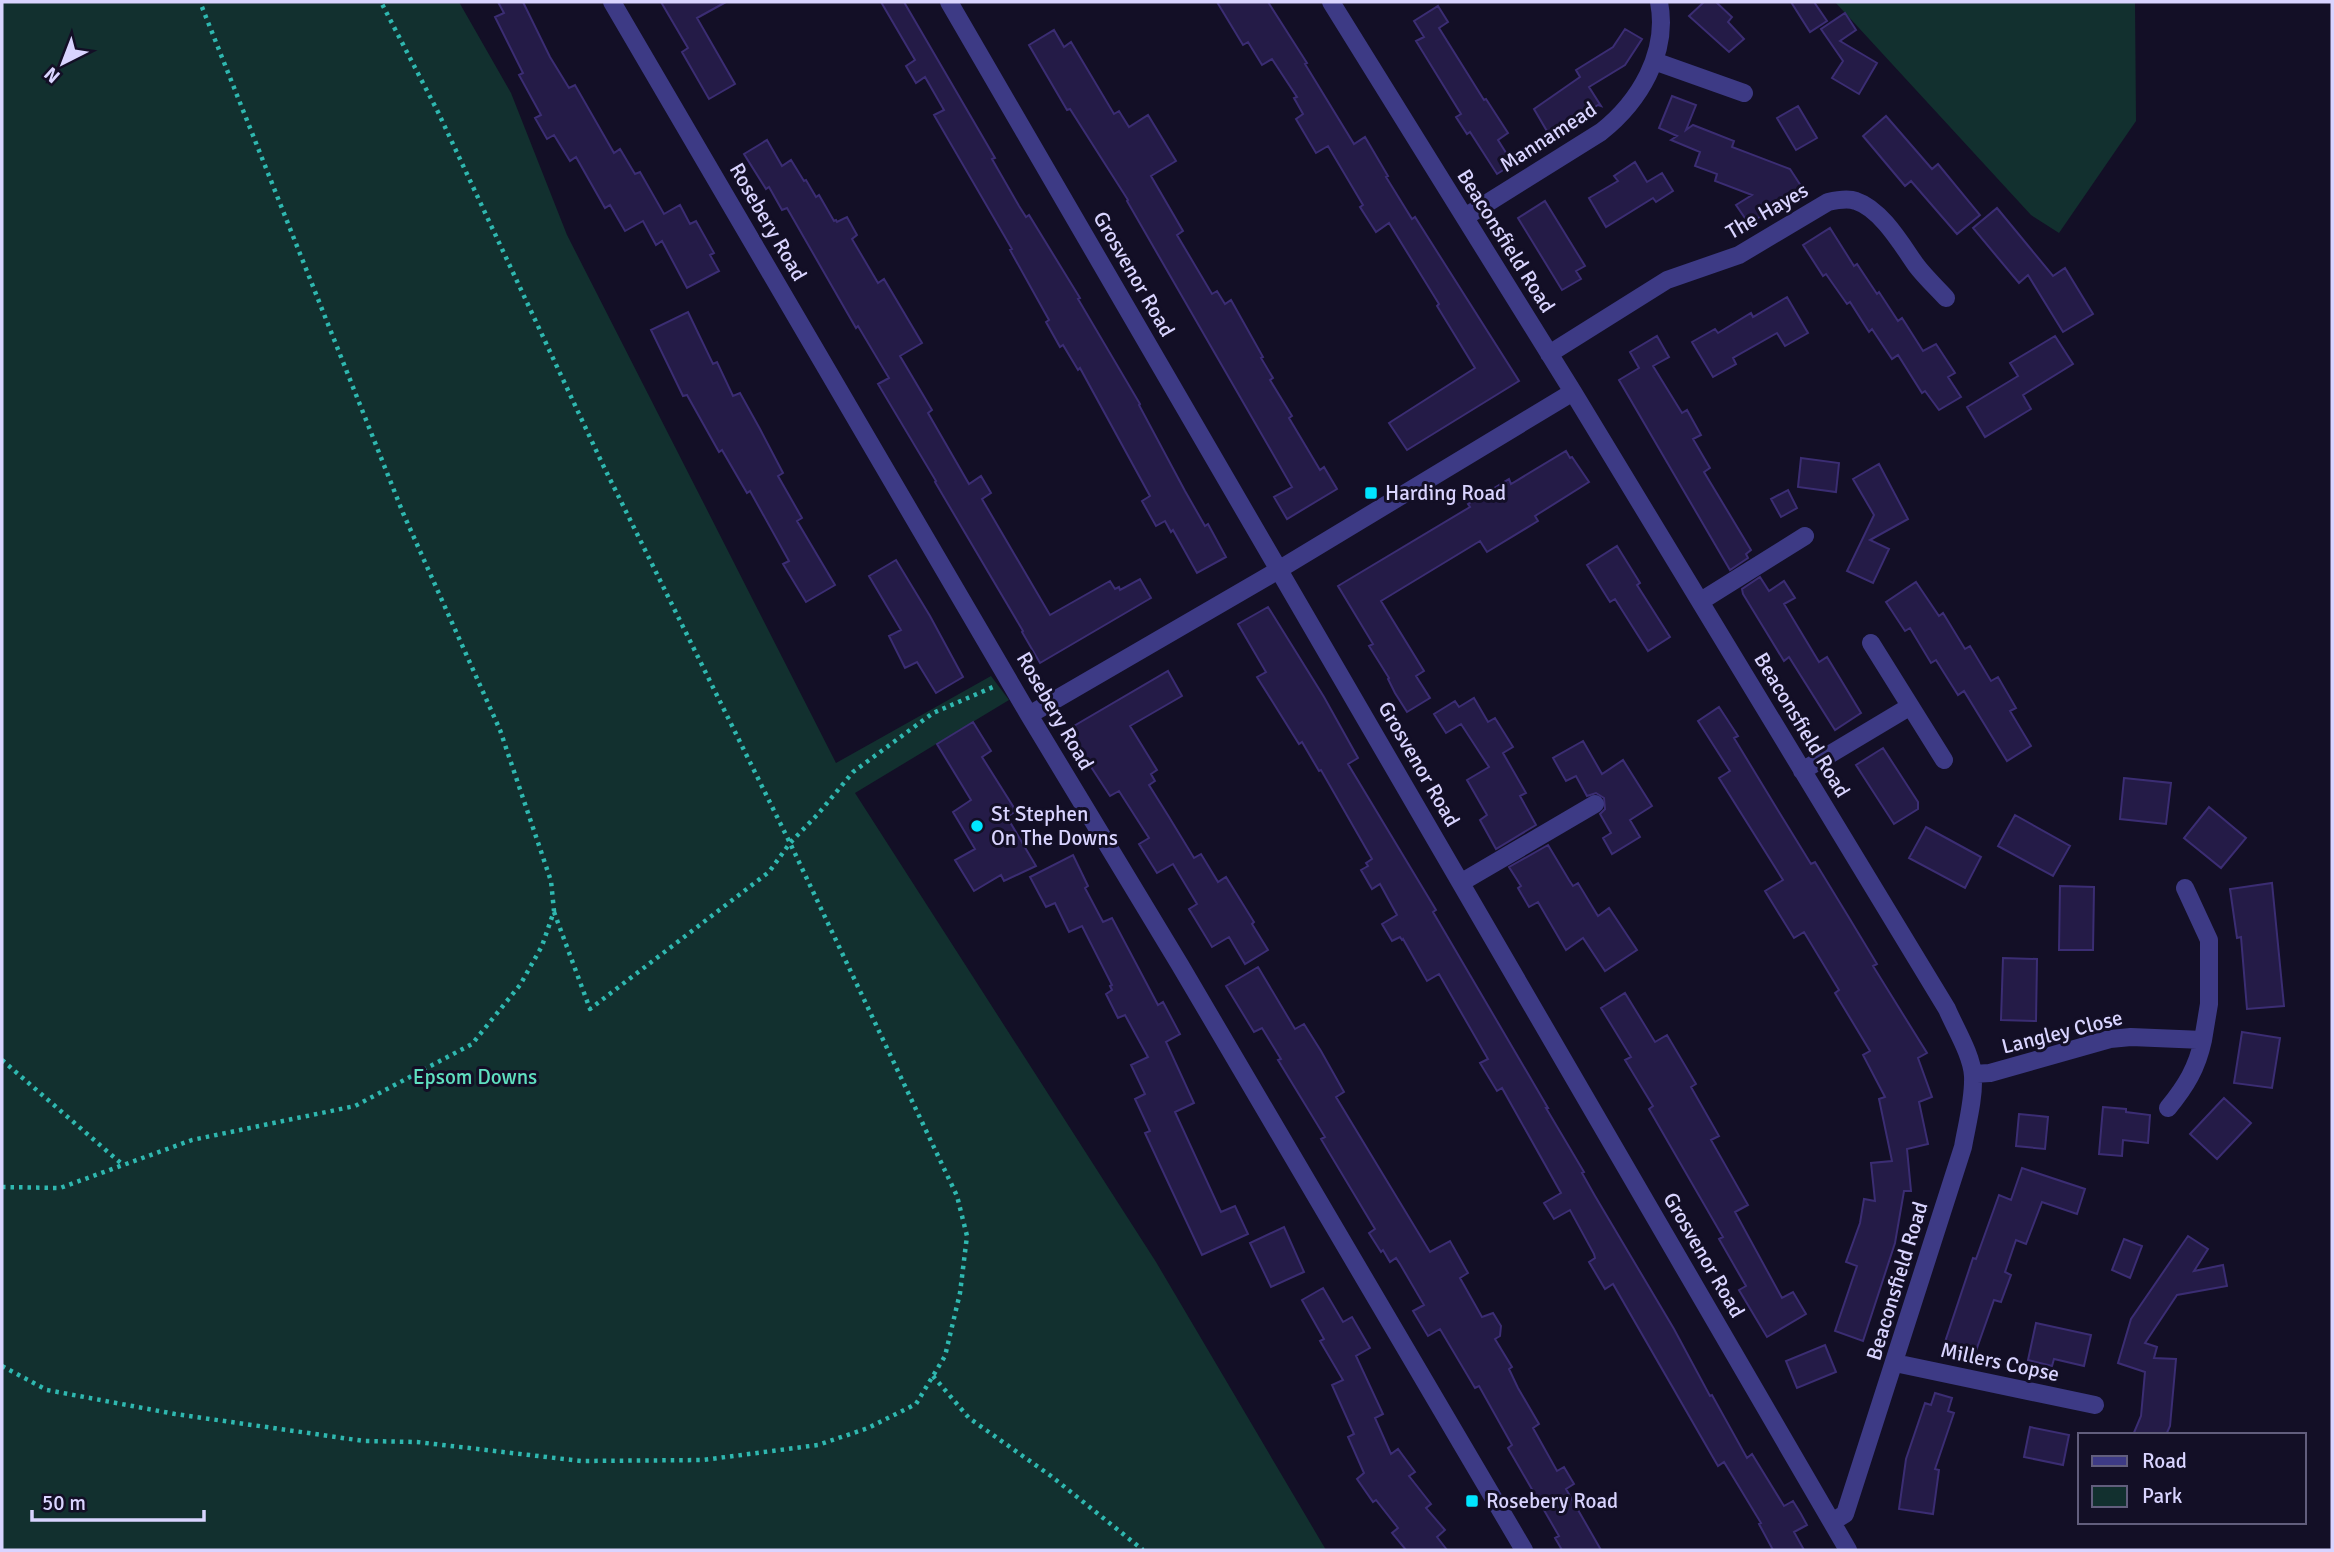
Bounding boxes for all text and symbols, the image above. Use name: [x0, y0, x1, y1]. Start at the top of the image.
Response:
north arrow: [28, 28, 98, 98]
text: N: [39, 62, 65, 88]
street label: Mannamead: [1495, 96, 1601, 178]
street label: Rosebery Road: [724, 158, 812, 286]
street label: Beaconsfield Road: [1451, 164, 1561, 318]
street label: The Hayes: [1721, 177, 1813, 245]
street label: Grosvenor Road: [1088, 207, 1180, 341]
place label: Harding Road: [1385, 480, 1506, 506]
marker: Harding Road: [1363, 485, 1379, 501]
street label: Rosebery Road: [1011, 647, 1099, 775]
street label: Beaconsfield Road: [1748, 648, 1856, 802]
street label: Grosvenor Road: [1373, 697, 1465, 831]
place label: St Stephen On The Downs: [991, 801, 1118, 851]
marker: St Stephen On The Downs: [969, 818, 985, 834]
street label: Langley Close: [1999, 1004, 2125, 1060]
park label: Epsom Downs: [413, 1064, 537, 1090]
street label: Grosvenor Road: [1658, 1188, 1750, 1322]
street label: Beaconsfield Road: [1861, 1199, 1933, 1363]
street label: Millers Copse: [1938, 1337, 2062, 1387]
legend: [2078, 1433, 2306, 1524]
text: Road: [2142, 1448, 2187, 1474]
scale bar: [32, 1478, 203, 1522]
text: Park: [2142, 1483, 2183, 1509]
place label: Rosebery Road: [1486, 1488, 1618, 1514]
text: 50 m: [42, 1490, 86, 1516]
marker: Rosebery Road: [1464, 1493, 1480, 1509]

